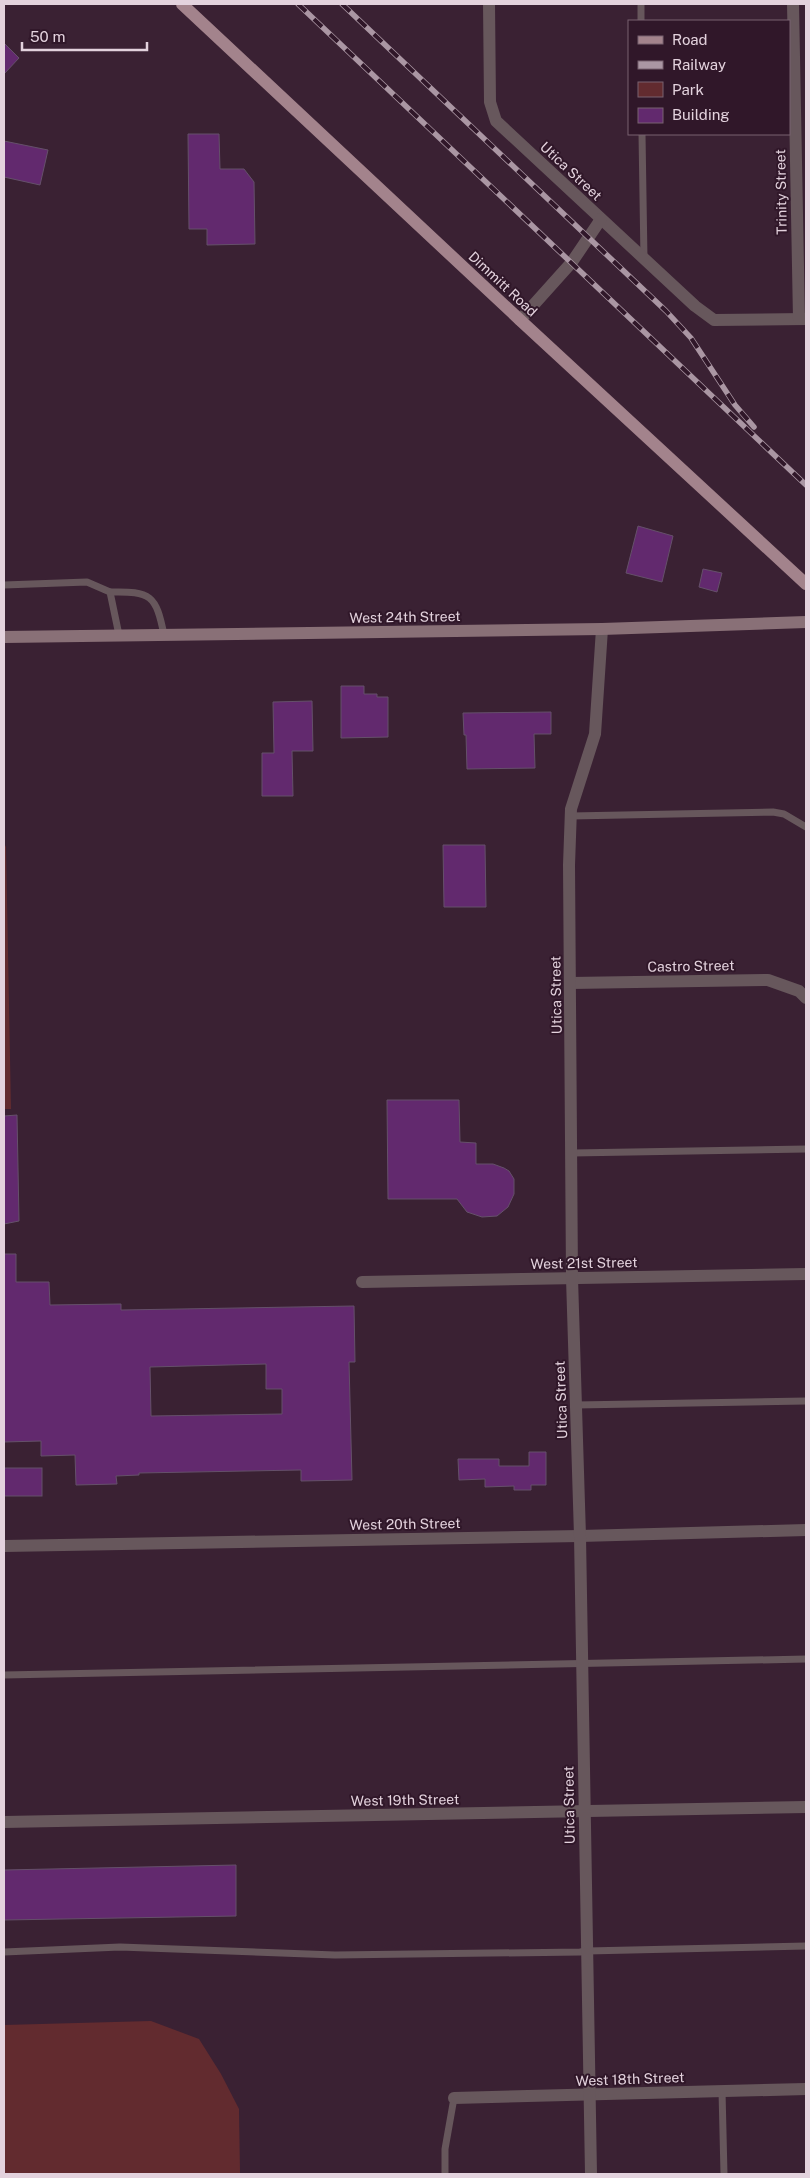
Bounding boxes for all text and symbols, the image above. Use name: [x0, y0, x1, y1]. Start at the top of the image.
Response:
scale bar: [22, 20, 148, 52]
legend: [628, 20, 790, 135]
text: 50 m: [30, 28, 65, 45]
text: Road: [672, 31, 708, 48]
text: Railway: [672, 56, 726, 73]
text: Park: [672, 81, 704, 98]
text: Building: [672, 106, 730, 123]
street label: Utica Street: [537, 138, 605, 204]
street label: Trinity Street: [772, 149, 790, 235]
street label: Dimmitt Road: [465, 248, 541, 320]
street label: West 24th Street: [349, 608, 461, 626]
street label: Utica Street: [547, 956, 565, 1034]
street label: Castro Street: [647, 957, 735, 975]
street label: West 21st Street: [530, 1254, 638, 1272]
street label: Utica Street: [552, 1361, 570, 1439]
street label: West 20th Street: [349, 1515, 461, 1533]
street label: Utica Street: [560, 1766, 578, 1844]
street label: West 19th Street: [351, 1791, 459, 1809]
street label: West 18th Street: [575, 2069, 685, 2089]

